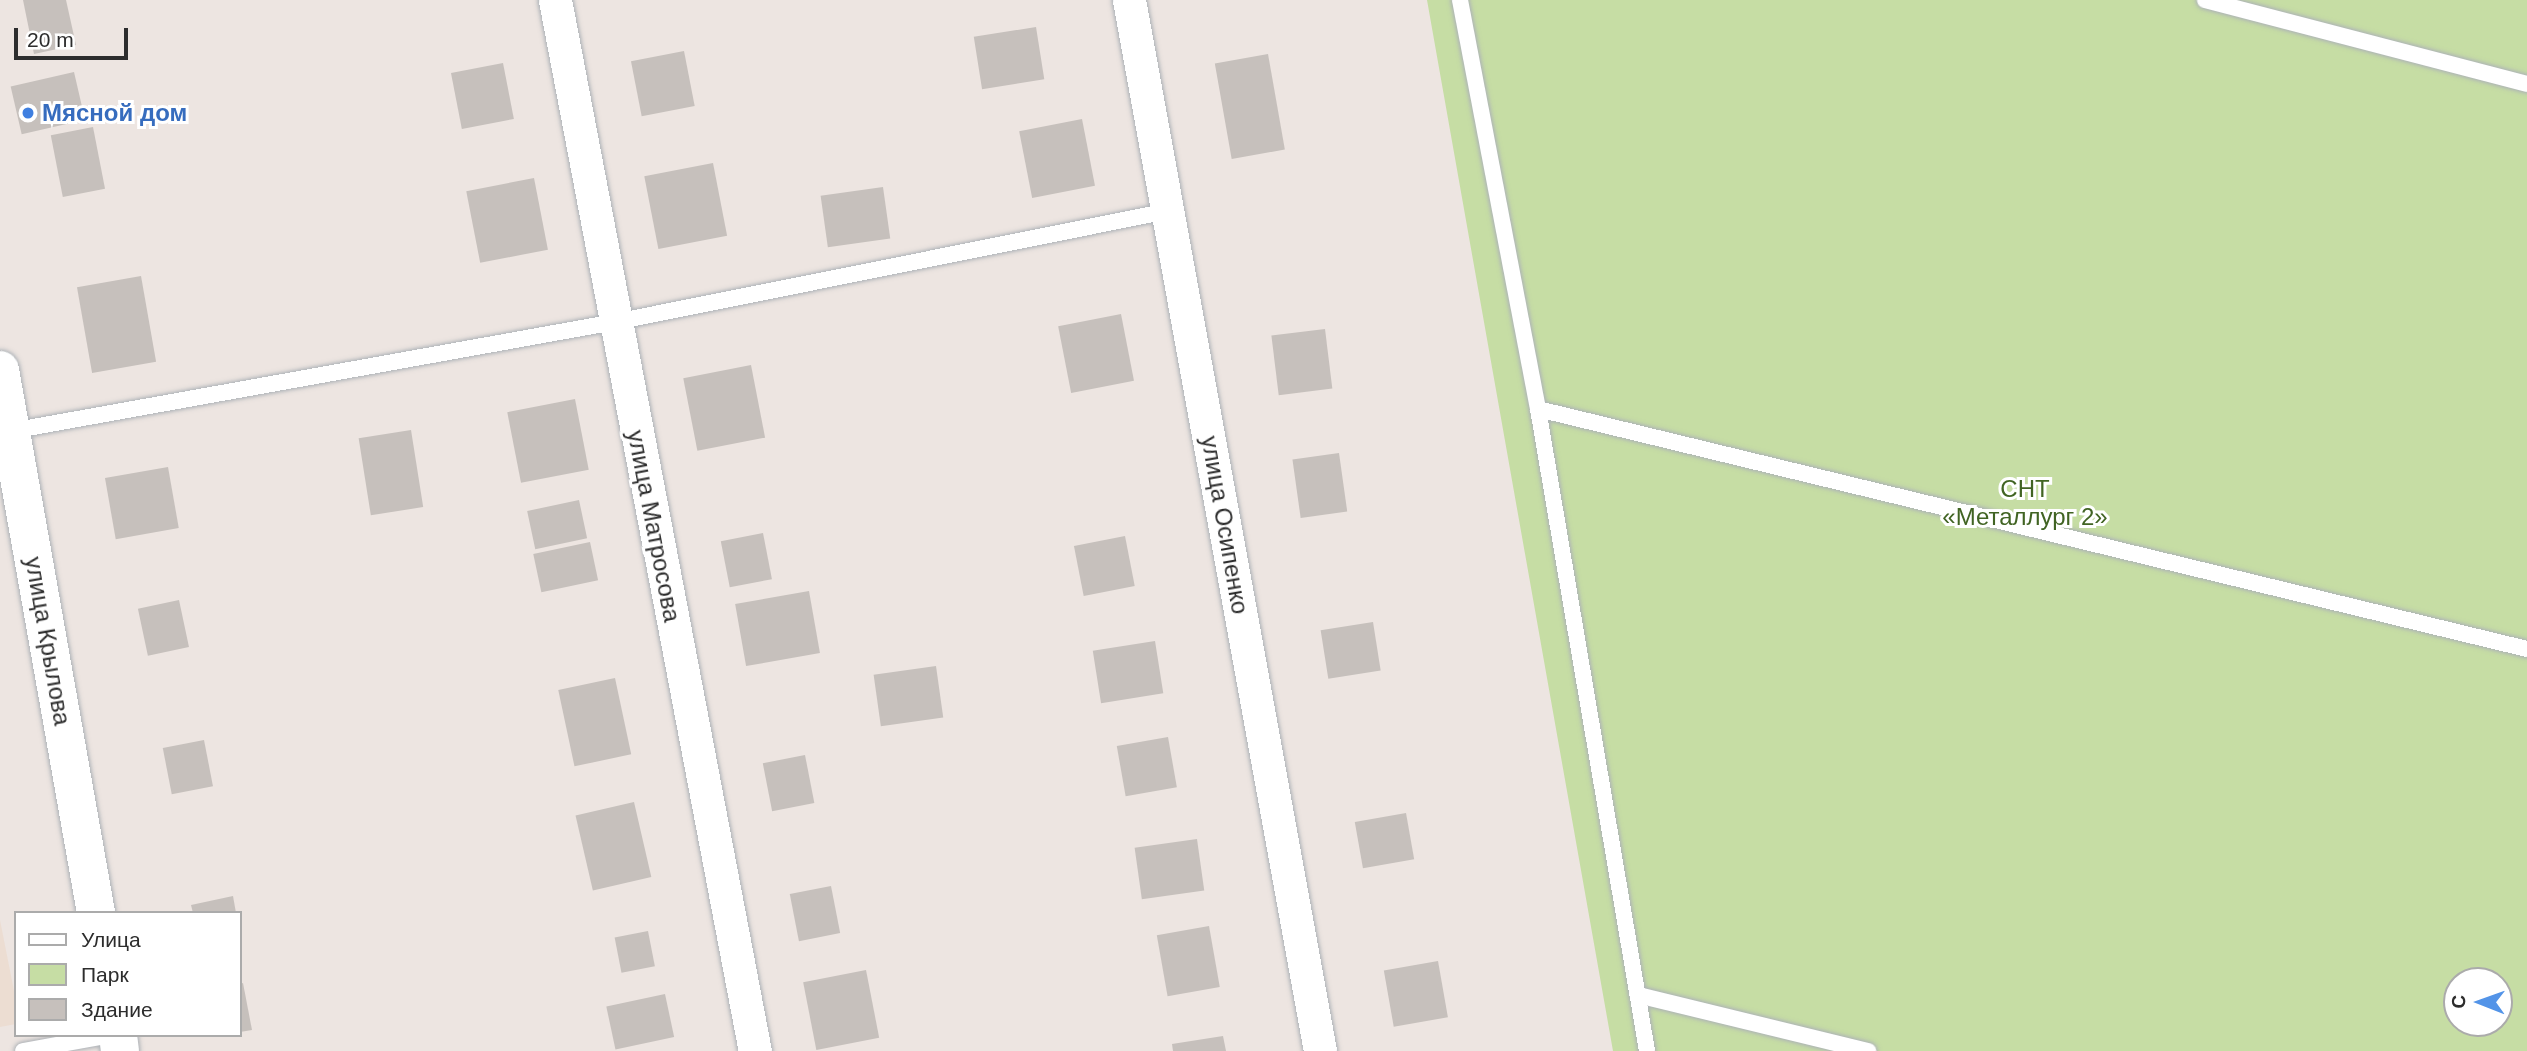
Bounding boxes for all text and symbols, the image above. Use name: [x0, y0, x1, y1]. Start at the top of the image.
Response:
scale bar: [18, 14, 131, 58]
text: 20 m: [27, 28, 74, 51]
place label: Мясной дом: [42, 99, 187, 127]
marker: Мясной дом: [20, 105, 36, 121]
street label: улица Матросова: [621, 428, 687, 624]
street label: улица Осипенко: [1195, 434, 1255, 616]
park label: СНТ «Металлург 2»: [1942, 475, 2108, 531]
street label: улица Крылова: [19, 554, 77, 728]
legend: [14, 911, 242, 1037]
text: Улица: [81, 928, 141, 951]
text: Парк: [81, 963, 129, 986]
north arrow: [2443, 967, 2513, 1037]
text: С: [2448, 995, 2469, 1009]
text: Здание: [81, 998, 153, 1021]

